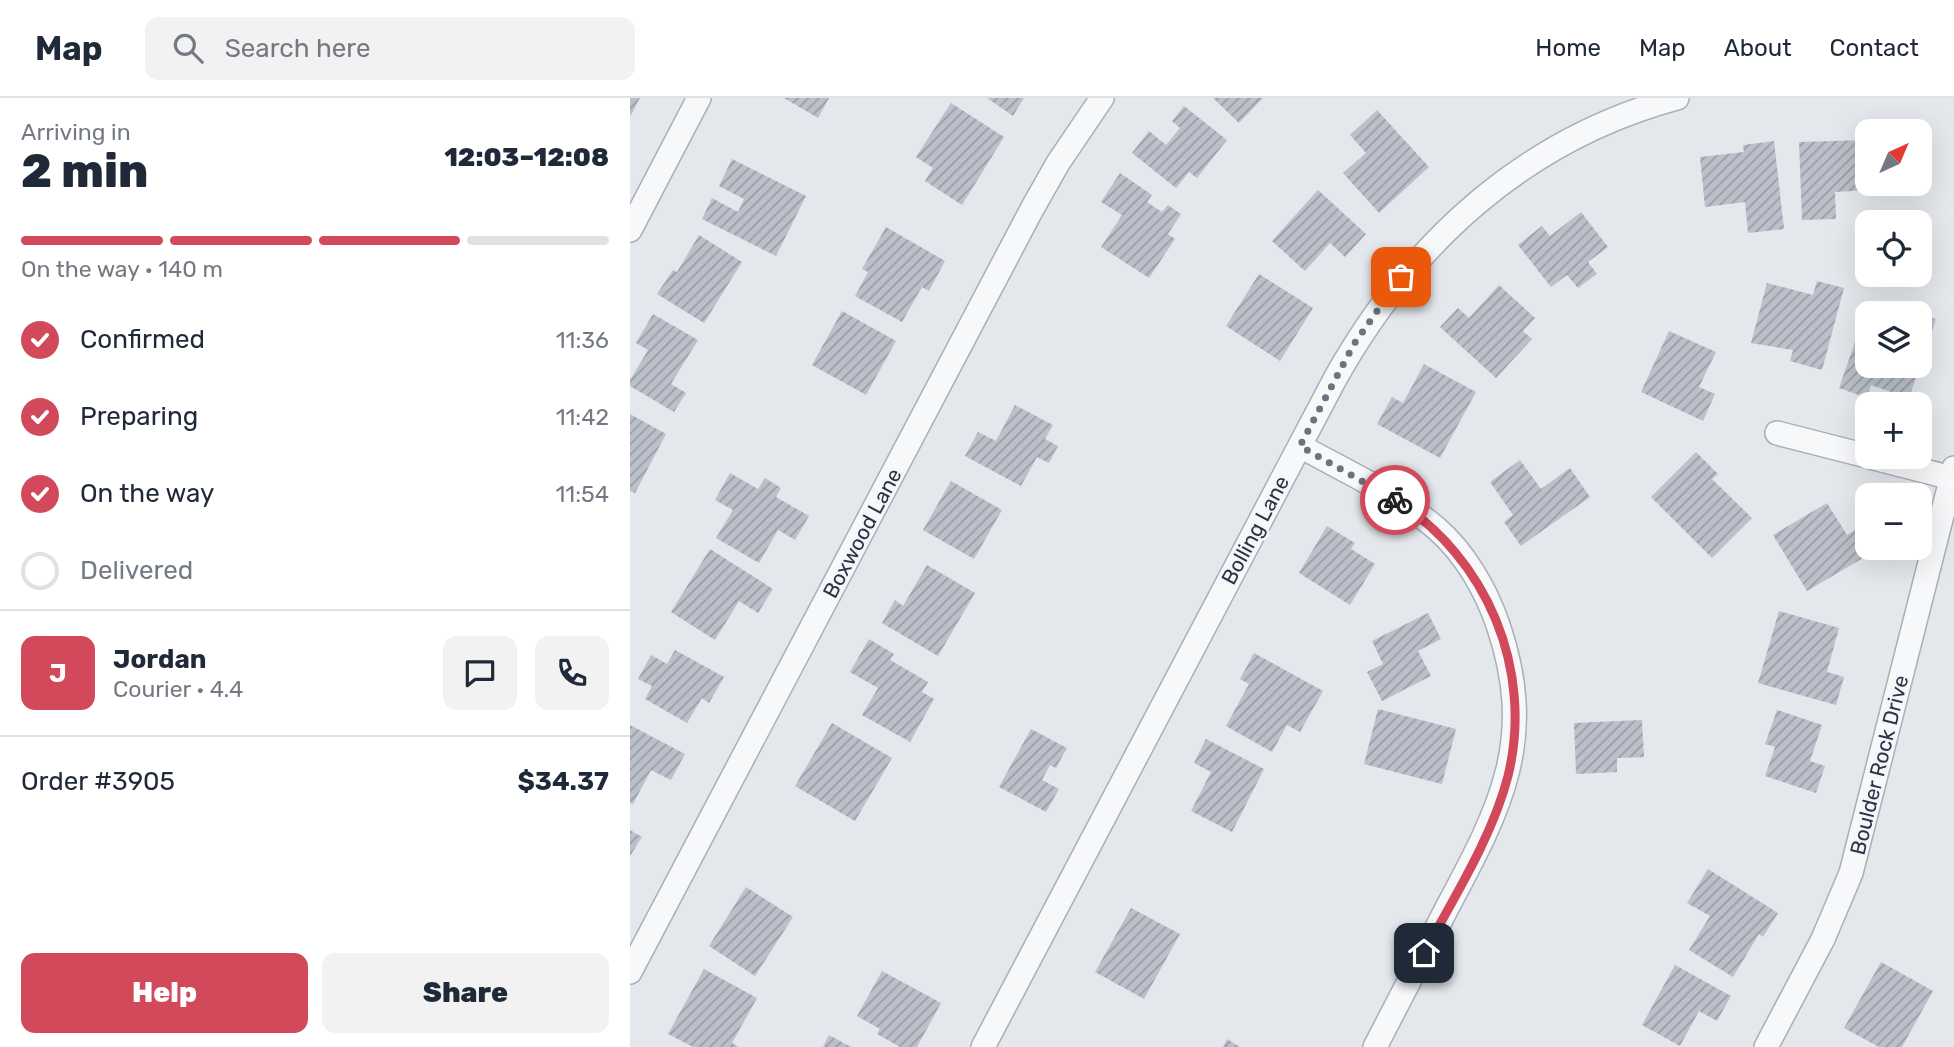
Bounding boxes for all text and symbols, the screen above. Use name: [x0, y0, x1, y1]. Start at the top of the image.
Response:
search box: [145, 17, 635, 80]
text: Map: [35, 29, 103, 68]
icon: search: [169, 29, 207, 67]
text: Search here: [225, 33, 370, 64]
text: Home: [1535, 34, 1601, 62]
text: Map: [1639, 34, 1686, 62]
text: About: [1724, 34, 1792, 62]
text: Contact: [1830, 34, 1919, 62]
text: Arriving in: [21, 118, 131, 146]
north arrow: [1855, 119, 1932, 196]
map controls: [1855, 119, 1932, 560]
text: 12:03–12:08: [444, 142, 609, 173]
text: 2 min: [21, 144, 148, 199]
button: locate: [1855, 210, 1932, 287]
pin: [1371, 247, 1431, 307]
text: On the way · 140 m: [21, 255, 223, 283]
icon: bag: [1382, 258, 1420, 296]
button: layers: [1855, 301, 1932, 378]
icon: check: [21, 321, 59, 359]
text: Confirmed: [80, 324, 205, 355]
text: 11:36: [556, 326, 609, 354]
button: +: [1855, 392, 1932, 469]
icon: check: [21, 398, 59, 436]
text: Preparing: [80, 401, 198, 432]
text: 11:42: [556, 403, 609, 431]
street label: Boxwood Lane: [817, 464, 907, 602]
courier: [1360, 465, 1430, 535]
street label: Bolling Lane: [1216, 471, 1294, 589]
icon: check: [21, 475, 59, 513]
text: On the way: [80, 478, 214, 509]
text: 11:54: [555, 480, 609, 508]
icon: bike: [1376, 481, 1414, 519]
button: −: [1855, 483, 1932, 560]
text: Delivered: [80, 555, 193, 586]
button: chat: [443, 636, 517, 710]
button: phone: [535, 636, 609, 710]
text: Jordan: [113, 644, 206, 675]
text: J: [49, 658, 67, 689]
street label: Boulder Rock Drive: [1845, 673, 1913, 857]
text: Courier · 4.4: [113, 675, 243, 703]
text: Order #3905: [21, 766, 175, 797]
text: $34.37: [518, 766, 609, 797]
pin: [1394, 923, 1454, 983]
icon: home: [1405, 934, 1443, 972]
button: Help: [21, 953, 308, 1033]
button: Share: [322, 953, 609, 1033]

